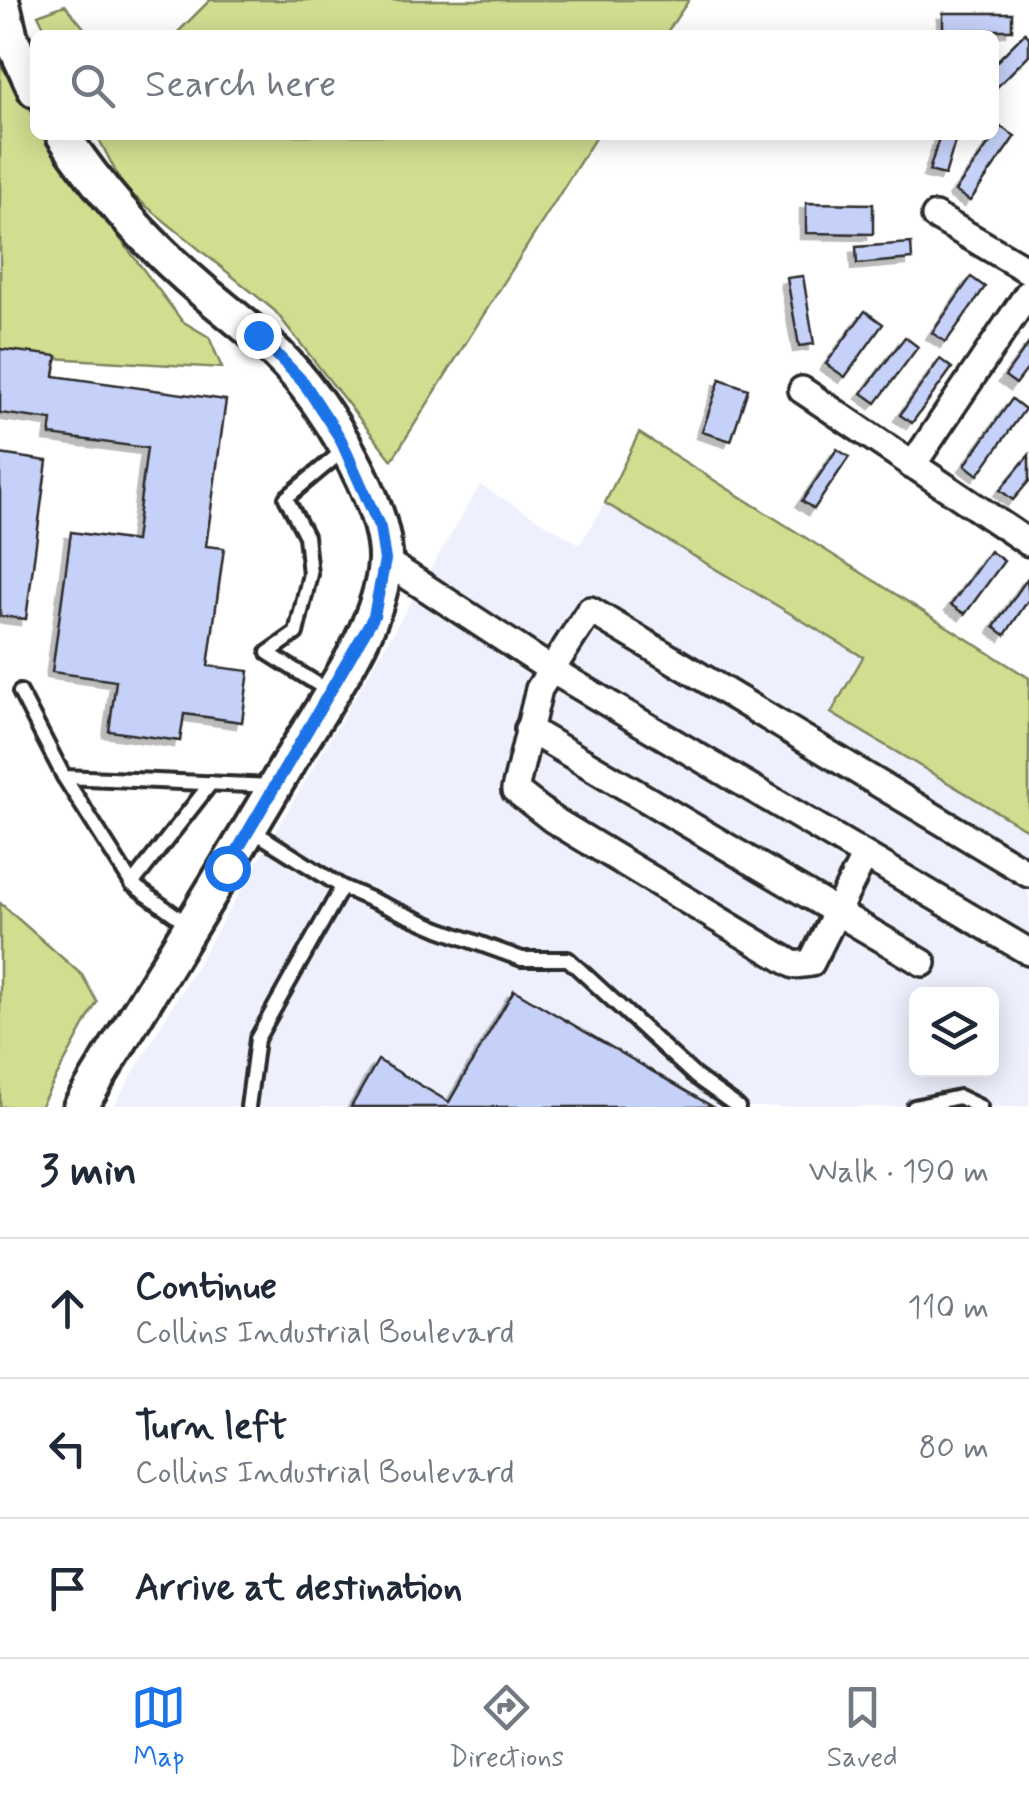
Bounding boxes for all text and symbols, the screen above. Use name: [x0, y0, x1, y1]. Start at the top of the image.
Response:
search box: [30, 30, 999, 140]
icon: search: [65, 58, 120, 113]
text: Search here: [145, 61, 336, 110]
route end: [236, 313, 282, 359]
route start: [205, 846, 251, 892]
map controls: [909, 987, 999, 1077]
button: layers: [909, 987, 999, 1077]
text: 3 min: [40, 1145, 137, 1200]
text: Walk · 190 m: [809, 1151, 989, 1193]
text: Continue: [135, 1263, 277, 1312]
icon: ahead: [40, 1281, 95, 1336]
text: 110 m: [908, 1287, 989, 1329]
text: Collins Industrial Boulevard: [135, 1312, 514, 1354]
text: Turn left: [135, 1403, 287, 1452]
icon: left: [40, 1421, 95, 1476]
text: 80 m: [919, 1427, 989, 1469]
text: Collins Industrial Boulevard: [135, 1452, 514, 1494]
icon: arrive: [40, 1561, 95, 1616]
text: Arrive at destination: [135, 1564, 462, 1613]
tab: Map: [131, 1680, 186, 1777]
tab: Directions: [449, 1680, 564, 1777]
tab: Saved: [827, 1680, 898, 1777]

